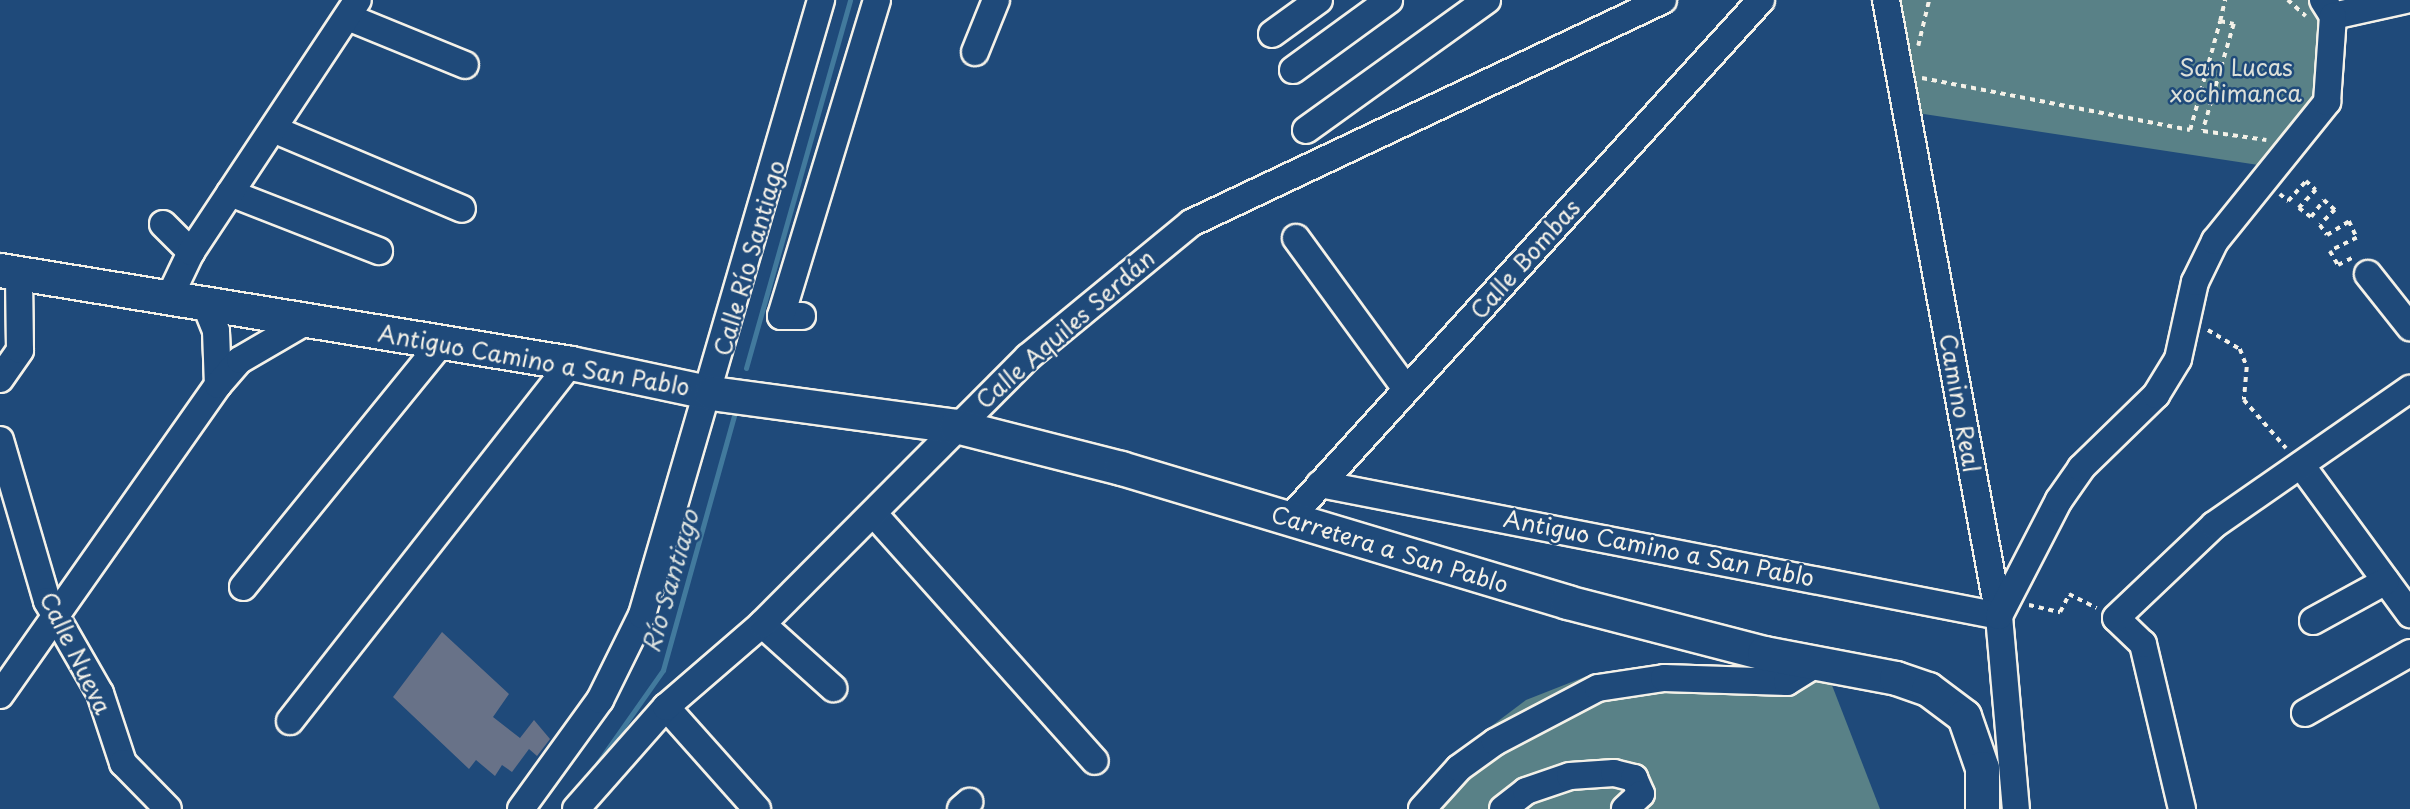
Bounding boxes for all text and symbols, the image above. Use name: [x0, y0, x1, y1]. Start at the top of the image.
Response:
park label: San Lucas xochimanca: [2170, 53, 2302, 107]
street label: Calle Río Santiago: [707, 155, 791, 361]
street label: Calle Bombas: [1464, 194, 1586, 324]
street label: Calle Aquiles Serdán: [970, 244, 1160, 414]
street label: Antiguo Camino a San Pablo: [375, 319, 693, 401]
street label: Camino Real: [1934, 332, 1986, 474]
street label: Carretera a San Pablo: [1268, 500, 1512, 598]
street label: Antiguo Camino a San Pablo: [1500, 504, 1818, 592]
water label: Río Santiago: [636, 506, 704, 656]
street label: Calle Nueva: [34, 587, 118, 719]

